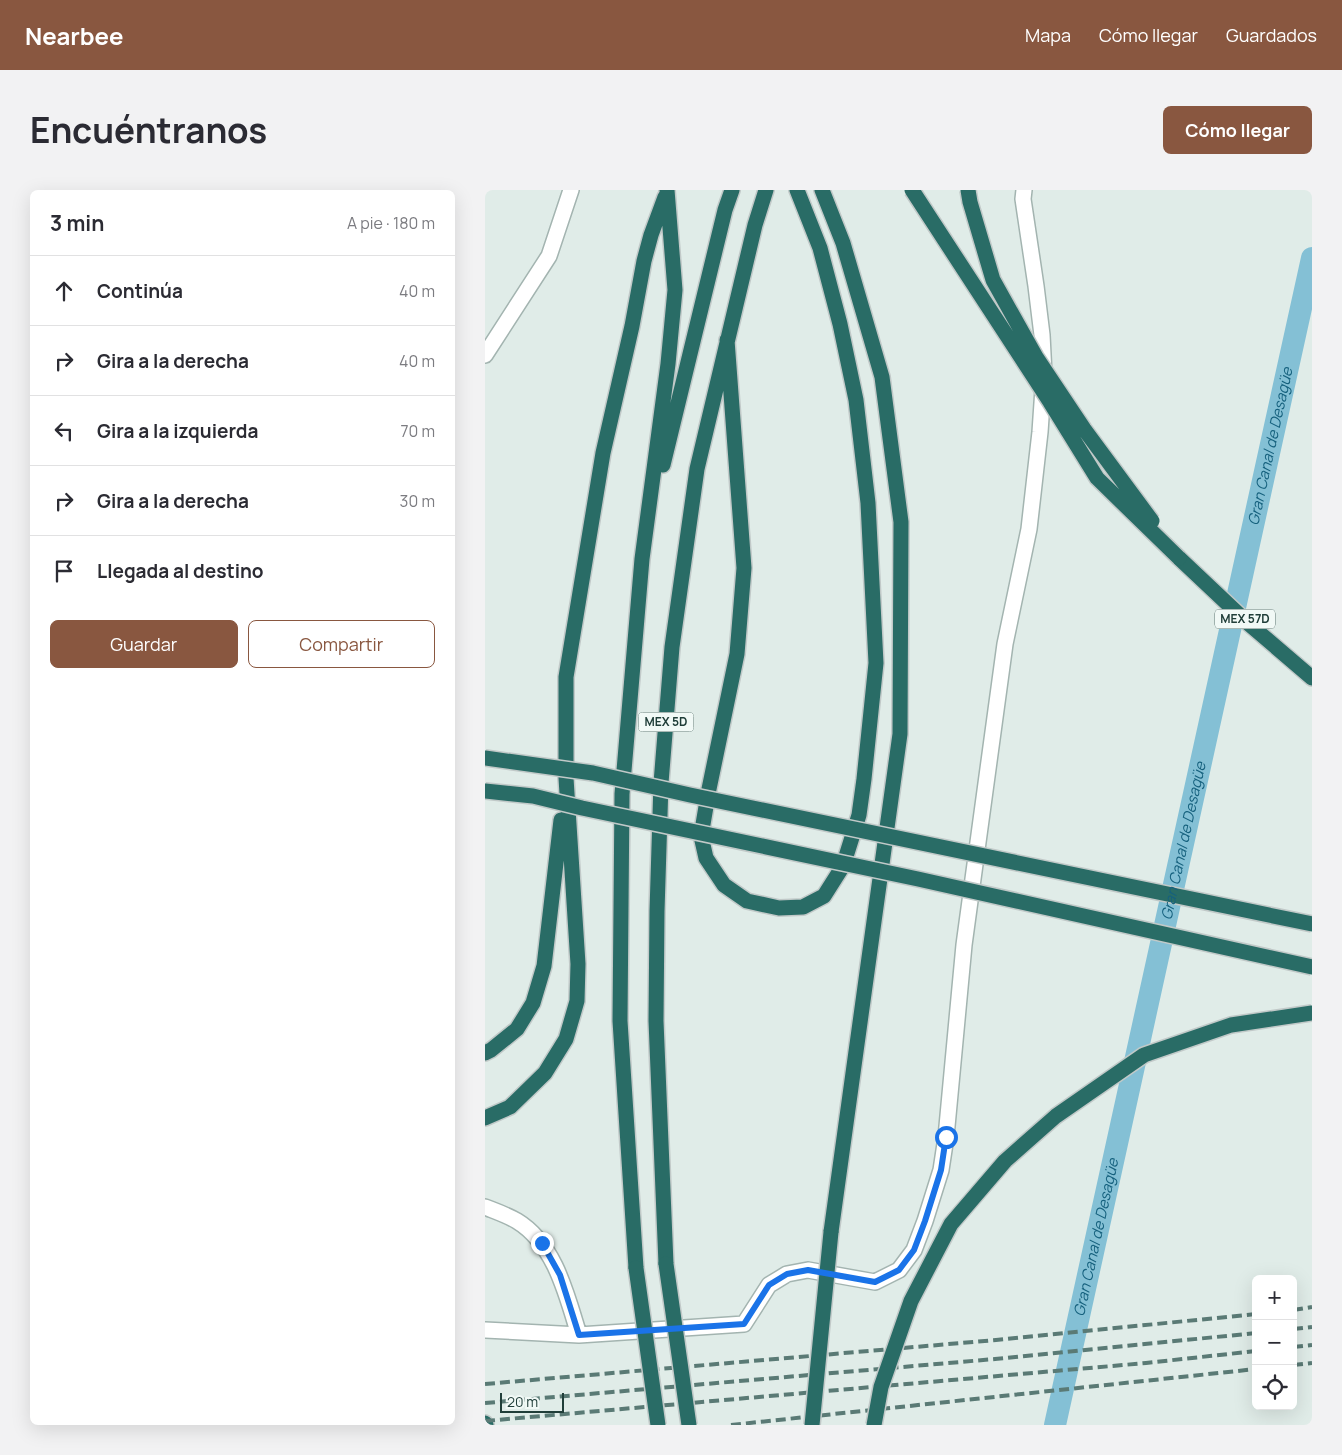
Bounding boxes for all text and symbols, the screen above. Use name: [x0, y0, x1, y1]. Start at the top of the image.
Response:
text: Nearbee: [25, 19, 124, 52]
text: Mapa: [1025, 23, 1071, 47]
text: Cómo llegar: [1099, 23, 1198, 47]
text: Guardados: [1226, 23, 1317, 47]
text: Encuéntranos: [30, 106, 267, 154]
button: Cómo llegar: [1163, 106, 1312, 154]
text: 3 min: [50, 209, 104, 237]
text: A pie · 180 m: [347, 212, 435, 234]
icon: ahead: [50, 277, 78, 305]
text: Continúa: [97, 278, 183, 304]
text: 40 m: [399, 280, 435, 302]
icon: right: [50, 347, 78, 375]
text: Gira a la derecha: [97, 348, 249, 374]
text: 40 m: [399, 350, 435, 372]
water label: Gran Canal de Desagüe: [1242, 364, 1298, 527]
icon: left: [50, 417, 78, 445]
text: Gira a la izquierda: [97, 418, 258, 444]
text: 70 m: [400, 420, 435, 442]
icon: right: [50, 487, 78, 515]
text: Gira a la derecha: [97, 488, 249, 514]
text: 30 m: [400, 490, 435, 512]
icon: arrive: [50, 557, 78, 585]
text: Llegada al destino: [97, 558, 264, 584]
road number: MEX 57D: [1215, 609, 1275, 628]
button: Guardar: [50, 620, 238, 668]
button: Compartir: [248, 620, 435, 668]
road number: MEX 5D: [639, 712, 693, 732]
water label: Gran Canal de Desagüe: [1156, 759, 1211, 922]
route start: [935, 1126, 958, 1149]
water label: Gran Canal de Desagüe: [1068, 1155, 1124, 1318]
route end: [531, 1232, 554, 1255]
map controls: [1252, 1275, 1297, 1410]
button: +: [1252, 1275, 1297, 1320]
button: −: [1252, 1320, 1297, 1365]
button: locate: [1252, 1365, 1297, 1410]
scale bar: [500, 1390, 564, 1413]
text: 20 m: [507, 1392, 538, 1411]

